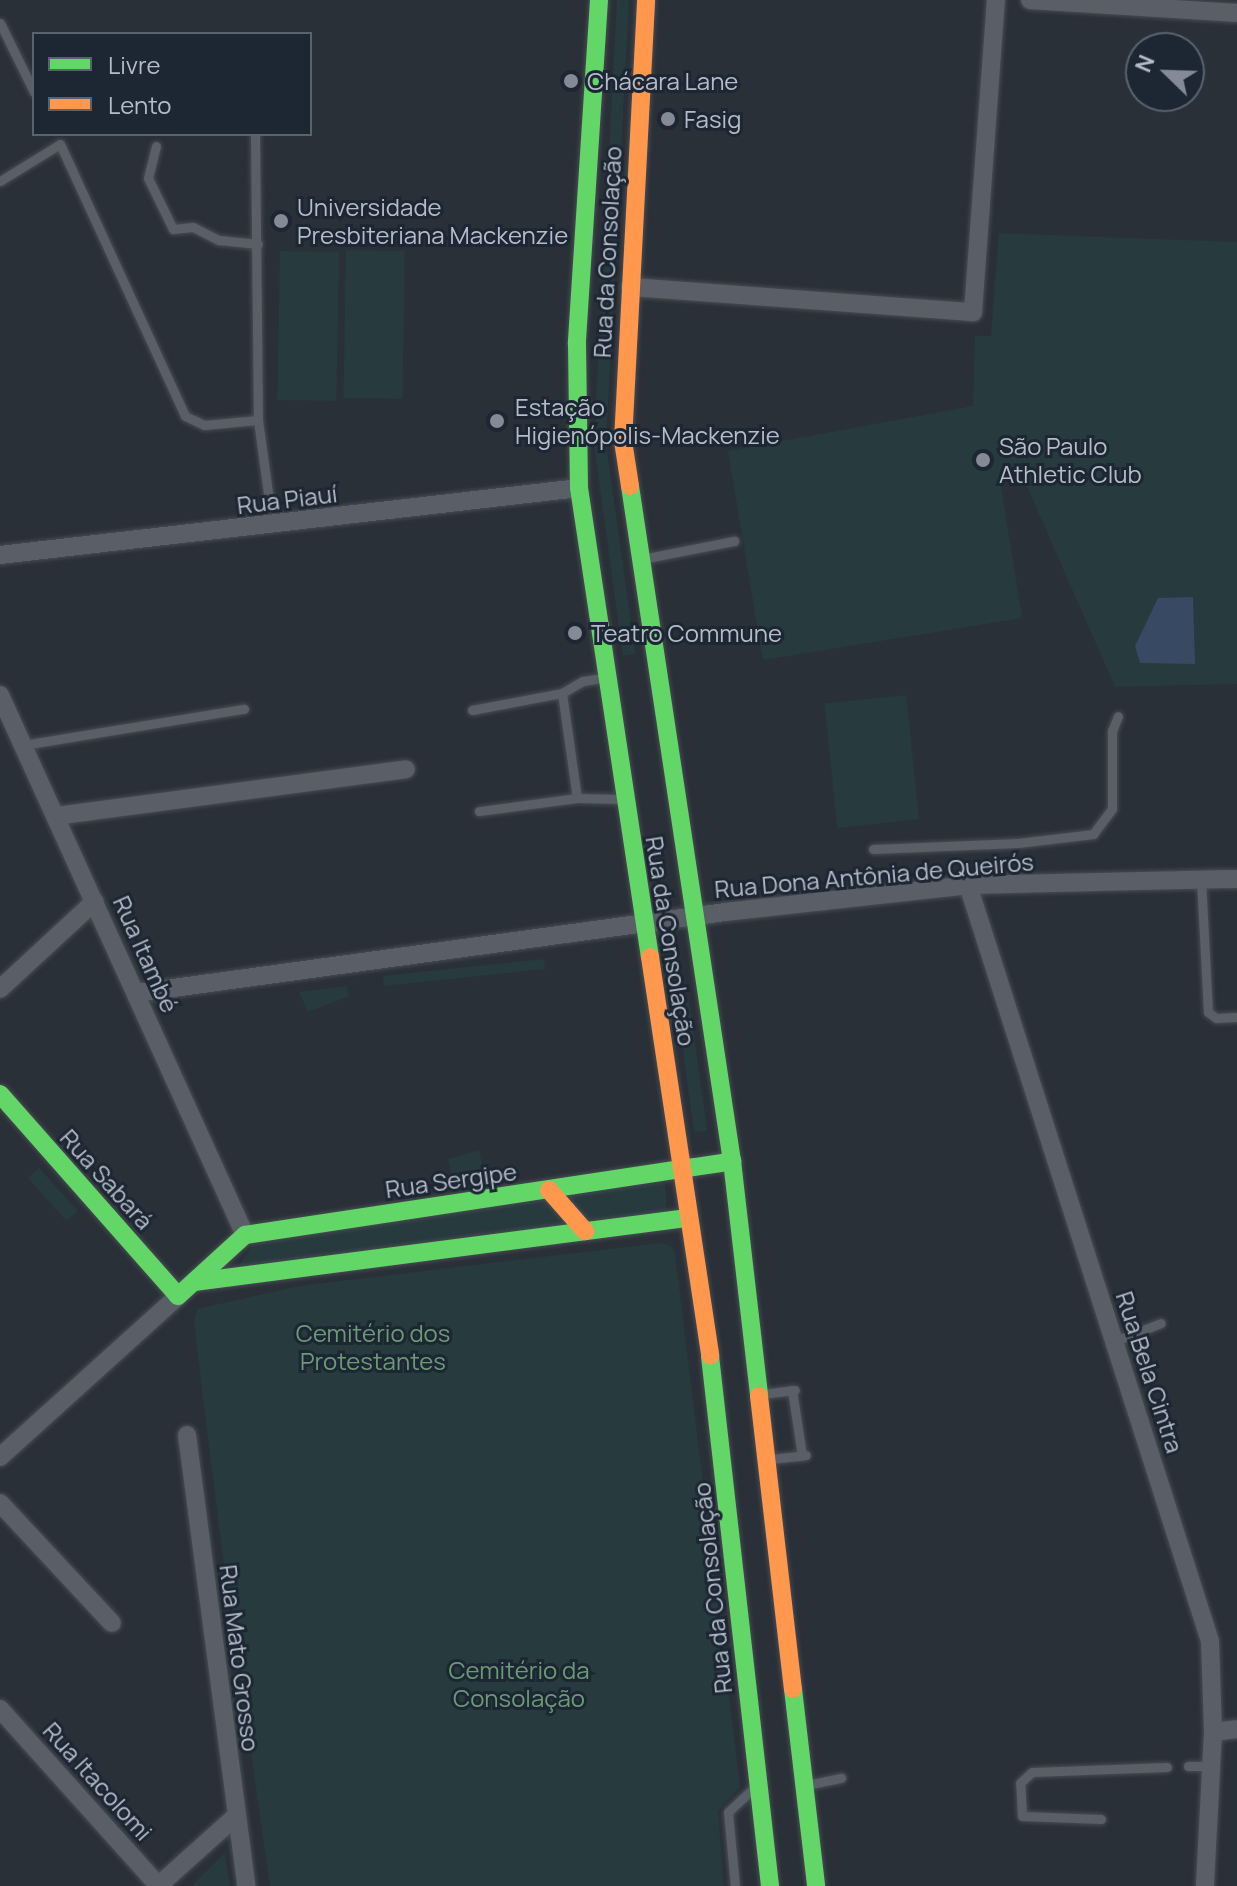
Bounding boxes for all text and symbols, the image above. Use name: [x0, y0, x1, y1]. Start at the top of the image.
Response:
legend: [32, 32, 312, 136]
north arrow: [1125, 32, 1205, 112]
text: Livre: [108, 48, 161, 81]
text: N: [1128, 50, 1162, 77]
place label: Chácara Lane: [587, 67, 738, 95]
marker: Chácara Lane: [562, 72, 580, 90]
text: Lento: [108, 88, 172, 121]
place label: Fasig: [684, 105, 741, 133]
marker: Fasig: [659, 110, 677, 128]
street label: Rua da Consolação: [587, 145, 627, 359]
place label: Universidade Presbiteriana Mackenzie: [297, 193, 568, 249]
marker: Universidade Presbiteriana Mackenzie: [272, 212, 290, 230]
place label: Estação Higienópolis-Mackenzie: [515, 393, 780, 449]
marker: Estação Higienópolis-Mackenzie: [486, 410, 508, 432]
place label: São Paulo Athletic Club: [999, 432, 1142, 488]
marker: São Paulo Athletic Club: [974, 451, 992, 469]
street label: Rua Piauí: [235, 479, 339, 519]
place label: Teatro Commune: [591, 619, 782, 647]
marker: Teatro Commune: [566, 624, 584, 642]
street label: Rua da Consolação: [640, 834, 702, 1048]
street label: Rua Dona Antônia de Queirós: [713, 847, 1035, 903]
street label: Rua Itambé: [107, 891, 185, 1017]
street label: Rua Sabará: [55, 1123, 159, 1235]
street label: Rua Sergipe: [383, 1157, 519, 1203]
street label: Rua Bela Cintra: [1110, 1288, 1190, 1456]
park label: Cemitério dos Protestantes: [296, 1319, 450, 1375]
street label: Rua da Consolação: [687, 1481, 737, 1695]
street label: Rua Mato Grosso: [214, 1563, 266, 1753]
park label: Cemitério da Consolação: [448, 1656, 590, 1712]
street label: Rua Itacolomi: [37, 1716, 159, 1846]

